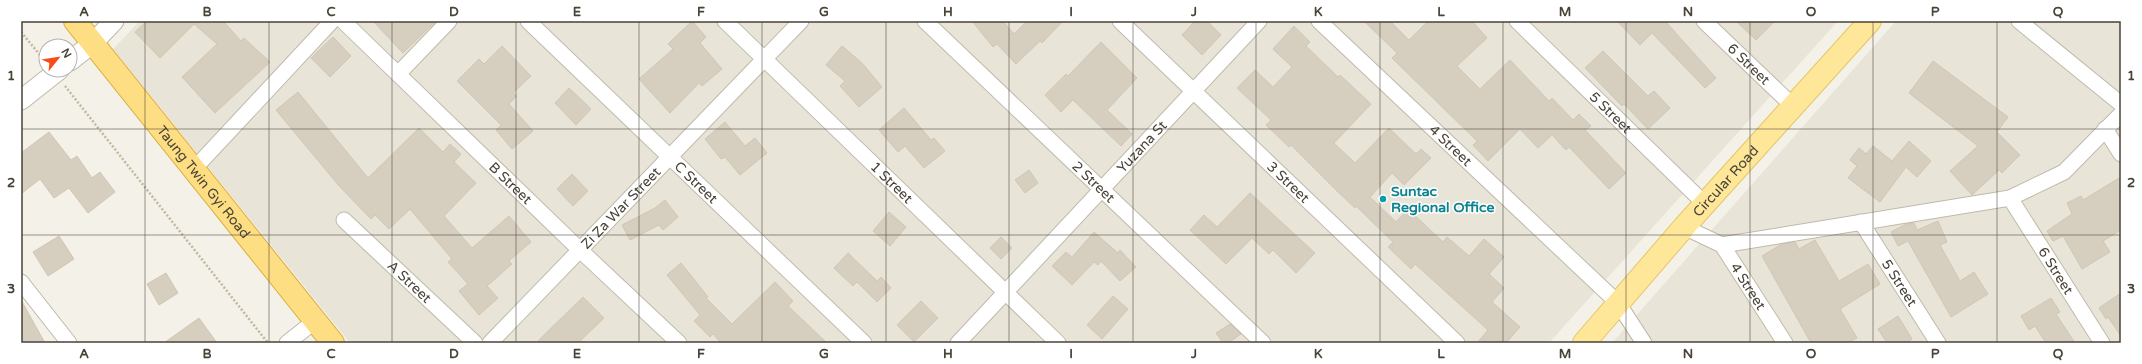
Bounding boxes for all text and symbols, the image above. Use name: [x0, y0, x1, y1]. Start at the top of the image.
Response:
text: A: [79, 4, 89, 20]
text: B: [202, 4, 212, 20]
text: C: [326, 4, 336, 20]
text: D: [449, 4, 459, 20]
text: E: [573, 4, 581, 20]
text: F: [697, 4, 705, 20]
text: G: [819, 4, 829, 20]
text: H: [943, 4, 953, 20]
text: I: [1069, 4, 1073, 20]
text: J: [1190, 4, 1197, 20]
text: K: [1314, 4, 1323, 20]
text: L: [1437, 4, 1445, 20]
text: M: [1559, 4, 1571, 20]
text: N: [1683, 4, 1693, 20]
text: O: [1806, 4, 1817, 20]
text: P: [1931, 4, 1940, 20]
text: Q: [2053, 4, 2064, 20]
north arrow: [38, 38, 78, 78]
street label: 6 Street: [1724, 40, 1774, 89]
text: N: [58, 46, 74, 60]
text: 1: [7, 68, 15, 84]
text: 1: [2127, 68, 2135, 84]
street label: 5 Street: [1586, 88, 1636, 138]
street label: Yuzana St: [1114, 117, 1171, 176]
street label: 4 Street: [1425, 121, 1476, 170]
street label: Taung Twin Gyi Road: [153, 122, 254, 242]
street label: Circular Road: [1689, 142, 1762, 221]
street label: C Street: [671, 158, 722, 208]
street label: 1 Street: [867, 158, 917, 207]
street label: 2 Street: [1068, 158, 1119, 207]
street label: 3 Street: [1263, 158, 1313, 207]
street label: B Street: [485, 159, 536, 208]
street label: Zi Za War Street: [578, 163, 665, 253]
text: 2: [7, 175, 15, 191]
text: 2: [2127, 175, 2135, 191]
place label: Suntac Regional Office: [1391, 183, 1494, 216]
marker: Suntac Regional Office: [1378, 194, 1388, 204]
street label: 6 Street: [2034, 244, 2077, 298]
street label: 5 Street: [1878, 256, 1921, 310]
street label: A Street: [384, 257, 435, 307]
street label: 4 Street: [1727, 260, 1770, 314]
text: 3: [7, 281, 15, 297]
text: 3: [2127, 281, 2135, 297]
text: A: [79, 346, 89, 362]
text: B: [202, 346, 212, 362]
text: C: [326, 346, 336, 362]
text: D: [449, 346, 459, 362]
text: E: [573, 346, 581, 362]
text: F: [697, 346, 705, 362]
text: G: [819, 346, 829, 362]
text: H: [943, 346, 953, 362]
text: I: [1069, 346, 1073, 362]
text: J: [1190, 346, 1197, 362]
text: K: [1314, 346, 1323, 362]
text: L: [1437, 346, 1445, 362]
text: M: [1559, 346, 1571, 362]
text: N: [1683, 346, 1693, 362]
text: O: [1806, 346, 1817, 362]
text: P: [1931, 346, 1940, 362]
text: Q: [2053, 346, 2064, 362]

